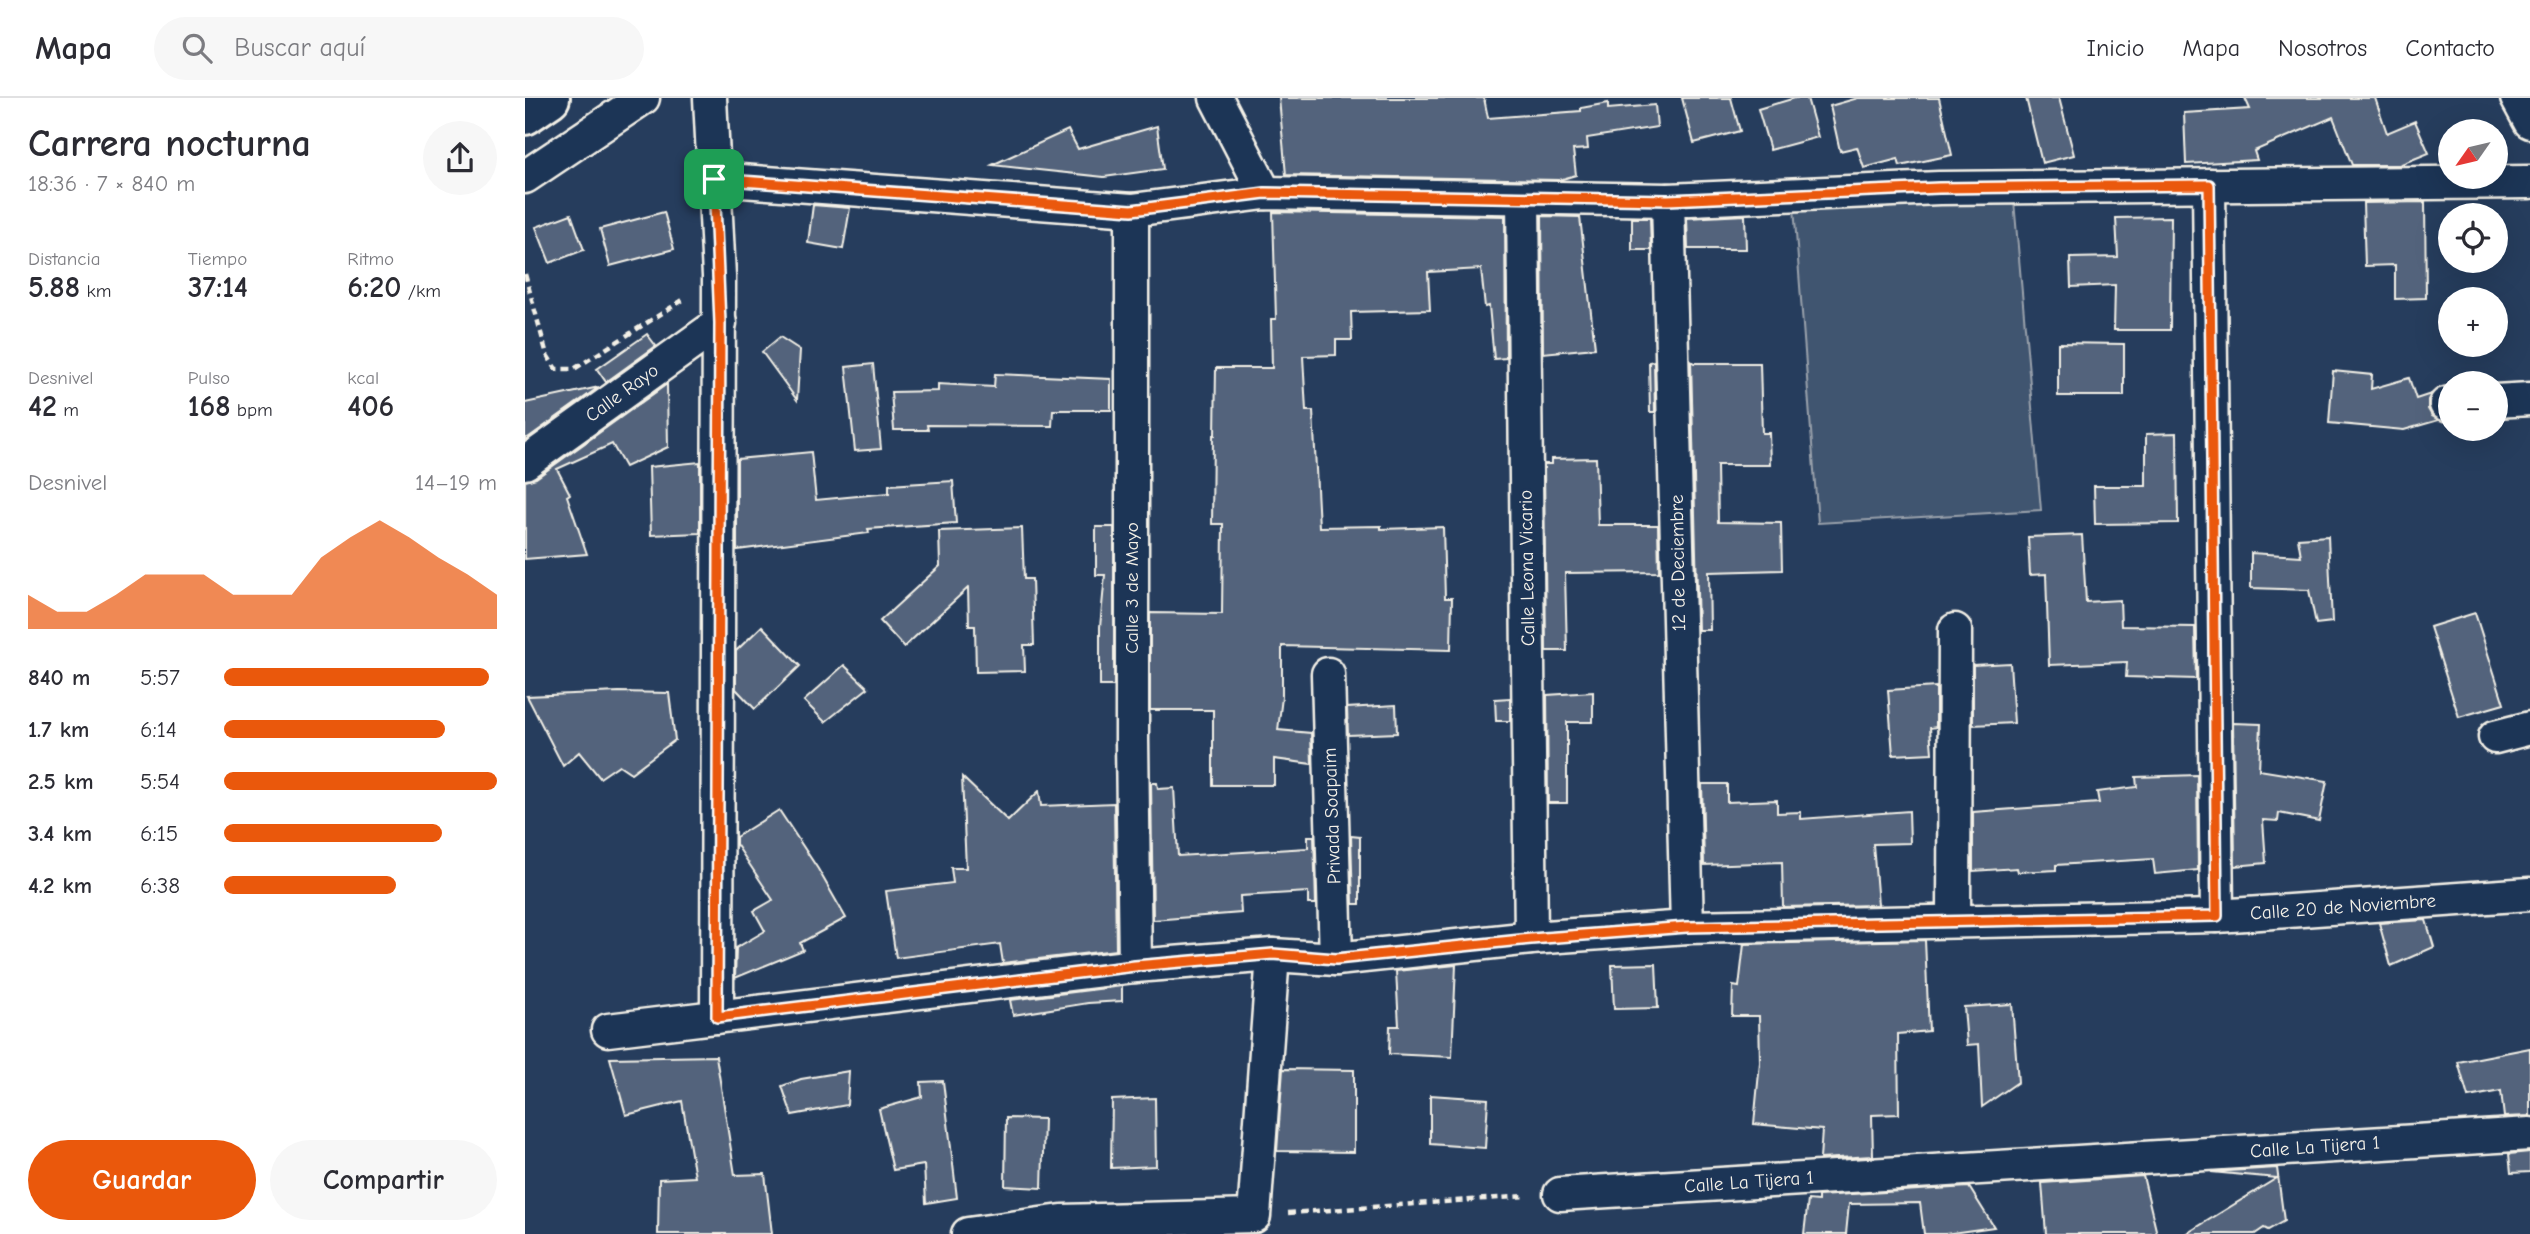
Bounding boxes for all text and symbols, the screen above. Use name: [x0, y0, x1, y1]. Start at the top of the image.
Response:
search box: [154, 17, 644, 80]
text: Mapa: [35, 29, 112, 67]
icon: search: [178, 29, 216, 67]
text: Buscar aquí: [234, 33, 365, 63]
text: Inicio: [2087, 34, 2144, 62]
text: Mapa: [2182, 34, 2240, 62]
text: Nosotros: [2278, 34, 2367, 62]
text: Contacto: [2405, 34, 2495, 62]
north arrow: [2438, 119, 2508, 189]
map controls: [2438, 119, 2508, 441]
button: share: [423, 121, 497, 195]
text: Carrera nocturna: [28, 122, 311, 166]
pin: [684, 149, 744, 209]
icon: arrive: [695, 160, 733, 198]
text: 18:36 · 7 × 840 m: [28, 170, 195, 197]
button: locate: [2438, 203, 2508, 273]
text: Distancia: [28, 248, 101, 270]
text: Tiempo: [188, 248, 247, 270]
text: Ritmo: [347, 248, 394, 270]
text: 5.88: [28, 270, 80, 305]
text: 37:14: [188, 270, 248, 305]
text: 6:20: [347, 270, 401, 305]
text: km: [80, 280, 111, 302]
text: /km: [401, 280, 441, 302]
button: +: [2438, 287, 2508, 357]
street label: Calle Rayo: [581, 359, 663, 427]
text: Desnivel: [28, 367, 93, 389]
text: Pulso: [188, 367, 230, 389]
text: kcal: [347, 367, 379, 389]
button: −: [2438, 371, 2508, 441]
text: 42: [28, 389, 57, 424]
text: 168: [188, 389, 231, 424]
text: 406: [347, 389, 394, 424]
text: m: [57, 399, 79, 421]
text: bpm: [231, 399, 273, 421]
text: Desnivel: [28, 469, 107, 496]
text: 14–19 m: [415, 469, 497, 496]
street label: Calle Leona Vicario: [1515, 490, 1539, 646]
street label: 12 de Deciembre: [1666, 494, 1690, 632]
street label: Calle 3 de Mayo: [1121, 522, 1143, 654]
text: 840 m: [28, 664, 90, 691]
text: 5:57: [140, 664, 180, 691]
text: 1.7 km: [28, 716, 89, 743]
text: 6:14: [140, 716, 177, 743]
street label: Privada Soapaim: [1319, 747, 1345, 885]
text: 2.5 km: [28, 768, 94, 795]
text: 5:54: [140, 768, 180, 795]
text: 3.4 km: [28, 820, 92, 847]
text: 6:15: [140, 820, 178, 847]
text: 4.2 km: [28, 872, 92, 899]
text: 6:38: [140, 872, 180, 899]
street label: Calle 20 de Noviembre: [2249, 890, 2437, 924]
street label: Calle La Tijera 1: [2249, 1131, 2381, 1163]
button: Guardar: [28, 1140, 256, 1220]
button: Compartir: [270, 1140, 497, 1220]
street label: Calle La Tijera 1: [1683, 1166, 1815, 1198]

